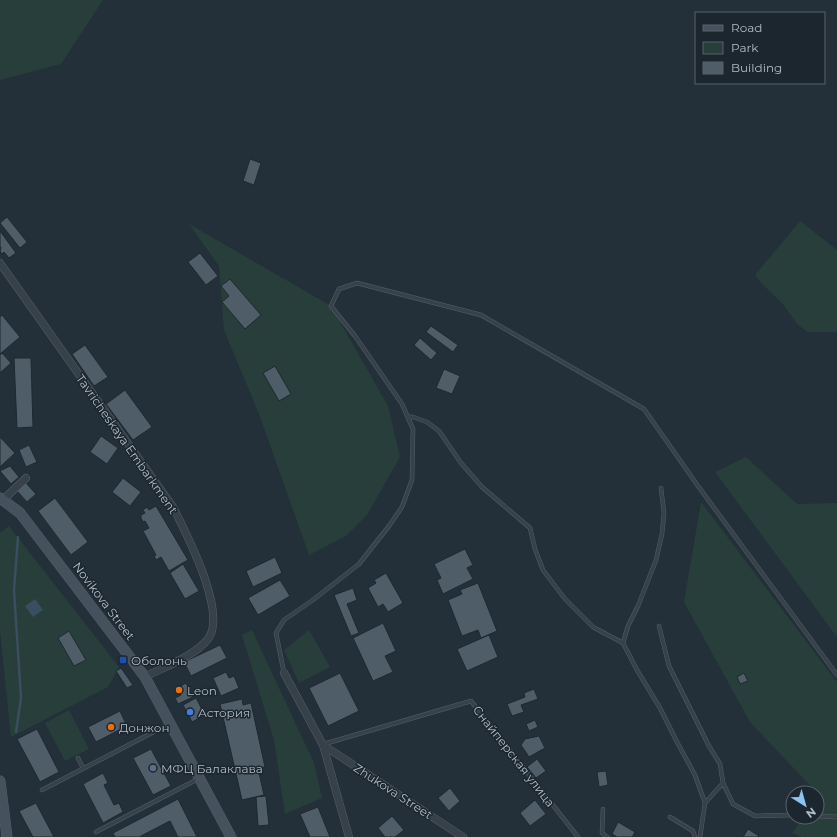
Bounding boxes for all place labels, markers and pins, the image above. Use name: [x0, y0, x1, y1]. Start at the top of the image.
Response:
place label: Оболонь: [131, 653, 187, 668]
marker: Оболонь: [118, 655, 128, 665]
place label: Leon: [187, 683, 217, 698]
marker: Leon: [174, 685, 184, 695]
place label: Астория: [198, 705, 250, 720]
marker: Астория: [185, 707, 195, 717]
place label: Донжон: [119, 720, 170, 735]
marker: Донжон: [106, 722, 116, 732]
place label: МФЦ Балаклава: [161, 761, 263, 776]
marker: МФЦ Балаклава: [148, 763, 158, 773]

